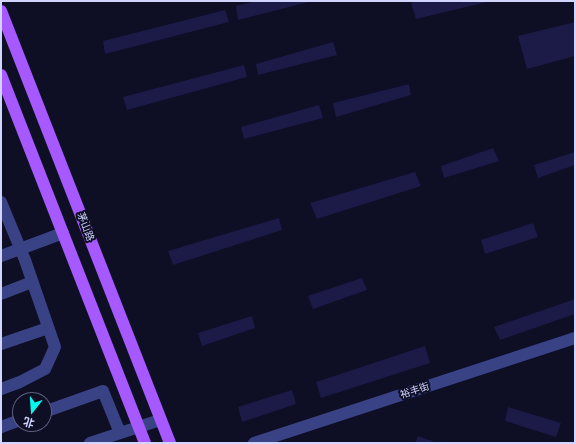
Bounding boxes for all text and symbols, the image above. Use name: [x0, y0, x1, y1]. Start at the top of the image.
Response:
street label: 茅山路: [74, 211, 96, 243]
street label: 裕丰街: [399, 381, 431, 401]
north arrow: [12, 392, 52, 432]
text: 北: [21, 414, 36, 431]

